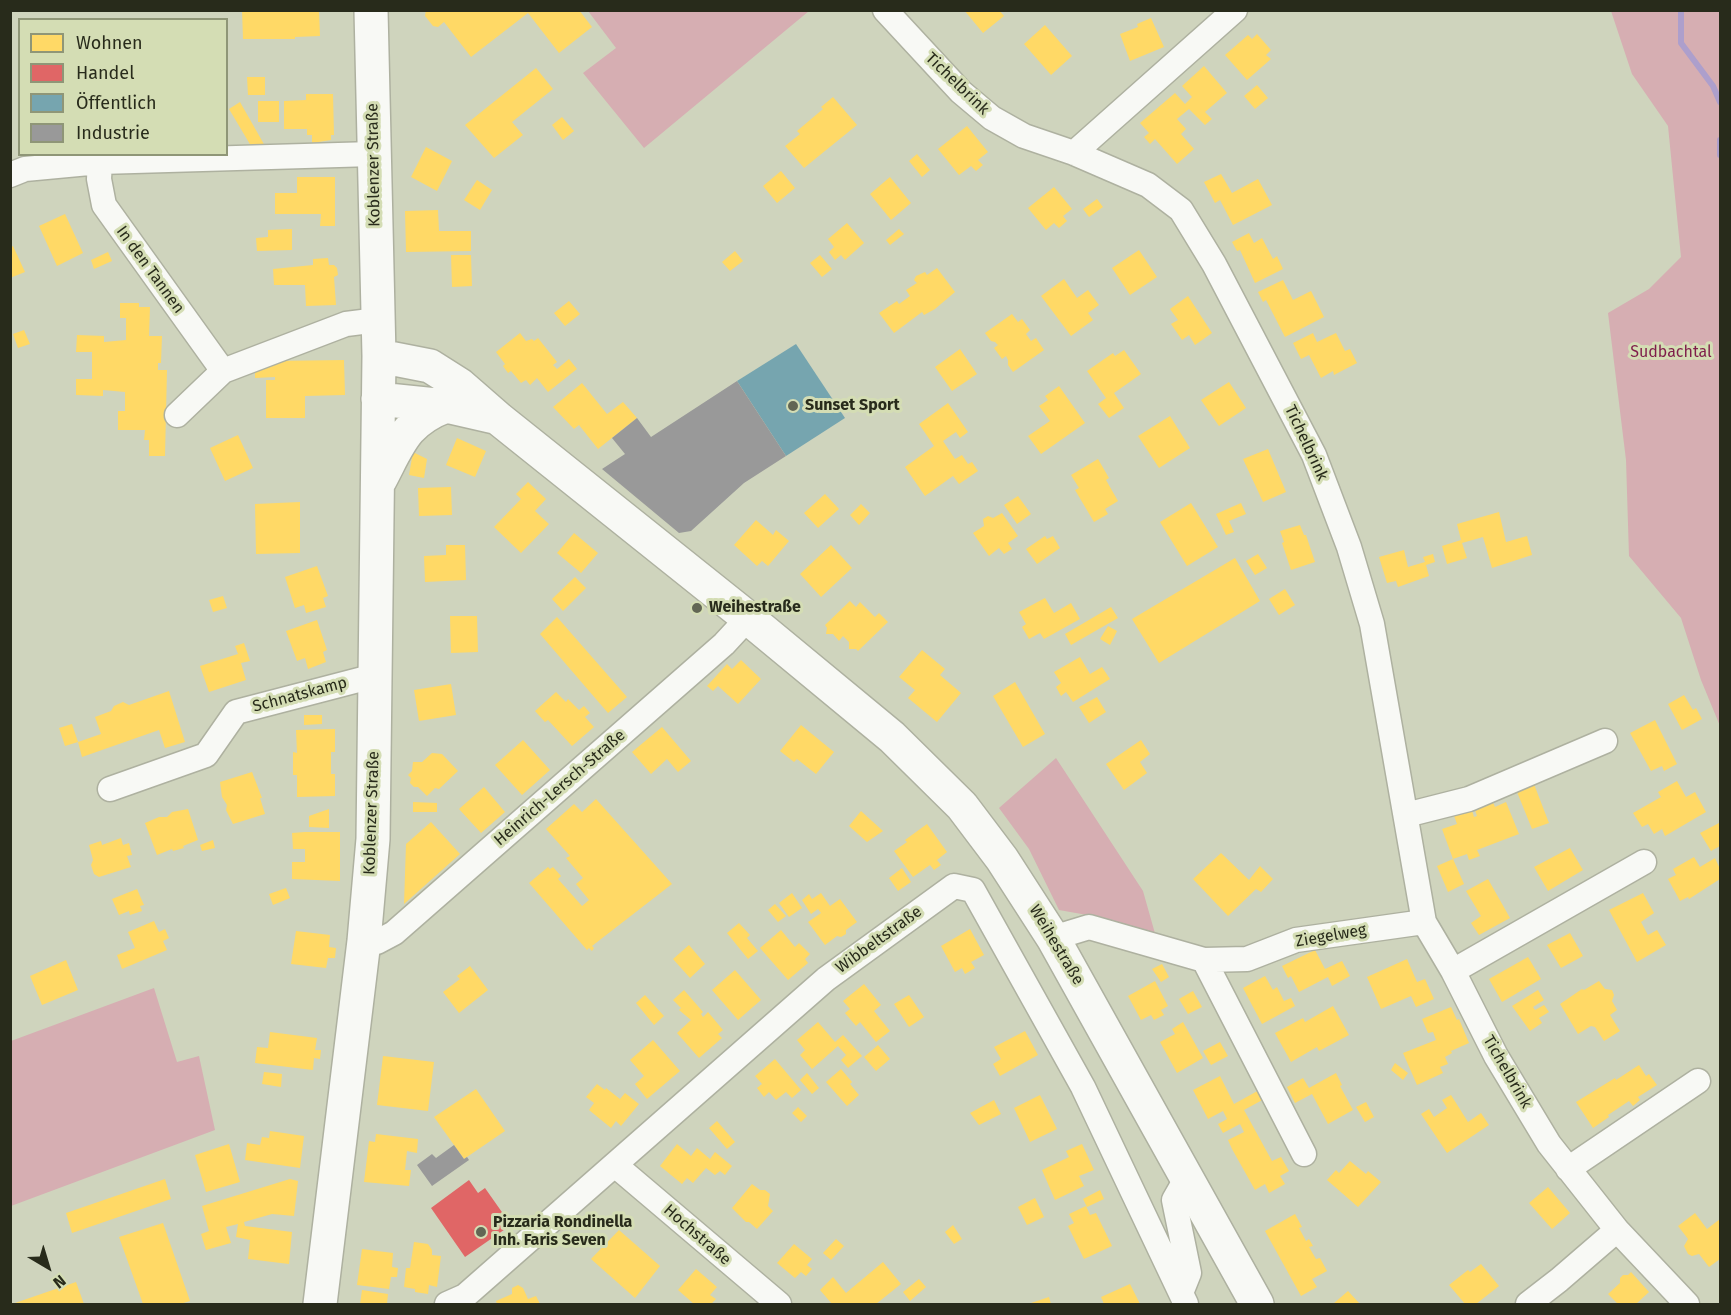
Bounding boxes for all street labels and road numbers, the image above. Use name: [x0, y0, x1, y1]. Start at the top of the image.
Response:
street label: Tichelbrink: [921, 49, 993, 119]
street label: Koblenzer Straße: [363, 103, 385, 227]
street label: In den Tannen: [112, 223, 188, 317]
street label: Tichelbrink: [1280, 402, 1332, 484]
street label: Schnatskamp: [251, 673, 349, 717]
street label: Heinrich-Lersch-Straße: [491, 726, 629, 850]
street label: Koblenzer Straße: [360, 751, 384, 875]
street label: Weihestraße: [1025, 901, 1087, 989]
street label: Wibbeltstraße: [832, 902, 926, 978]
street label: Ziegelweg: [1294, 920, 1368, 952]
street label: Tichelbrink: [1478, 1032, 1536, 1112]
street label: Hochstraße: [659, 1201, 735, 1269]

